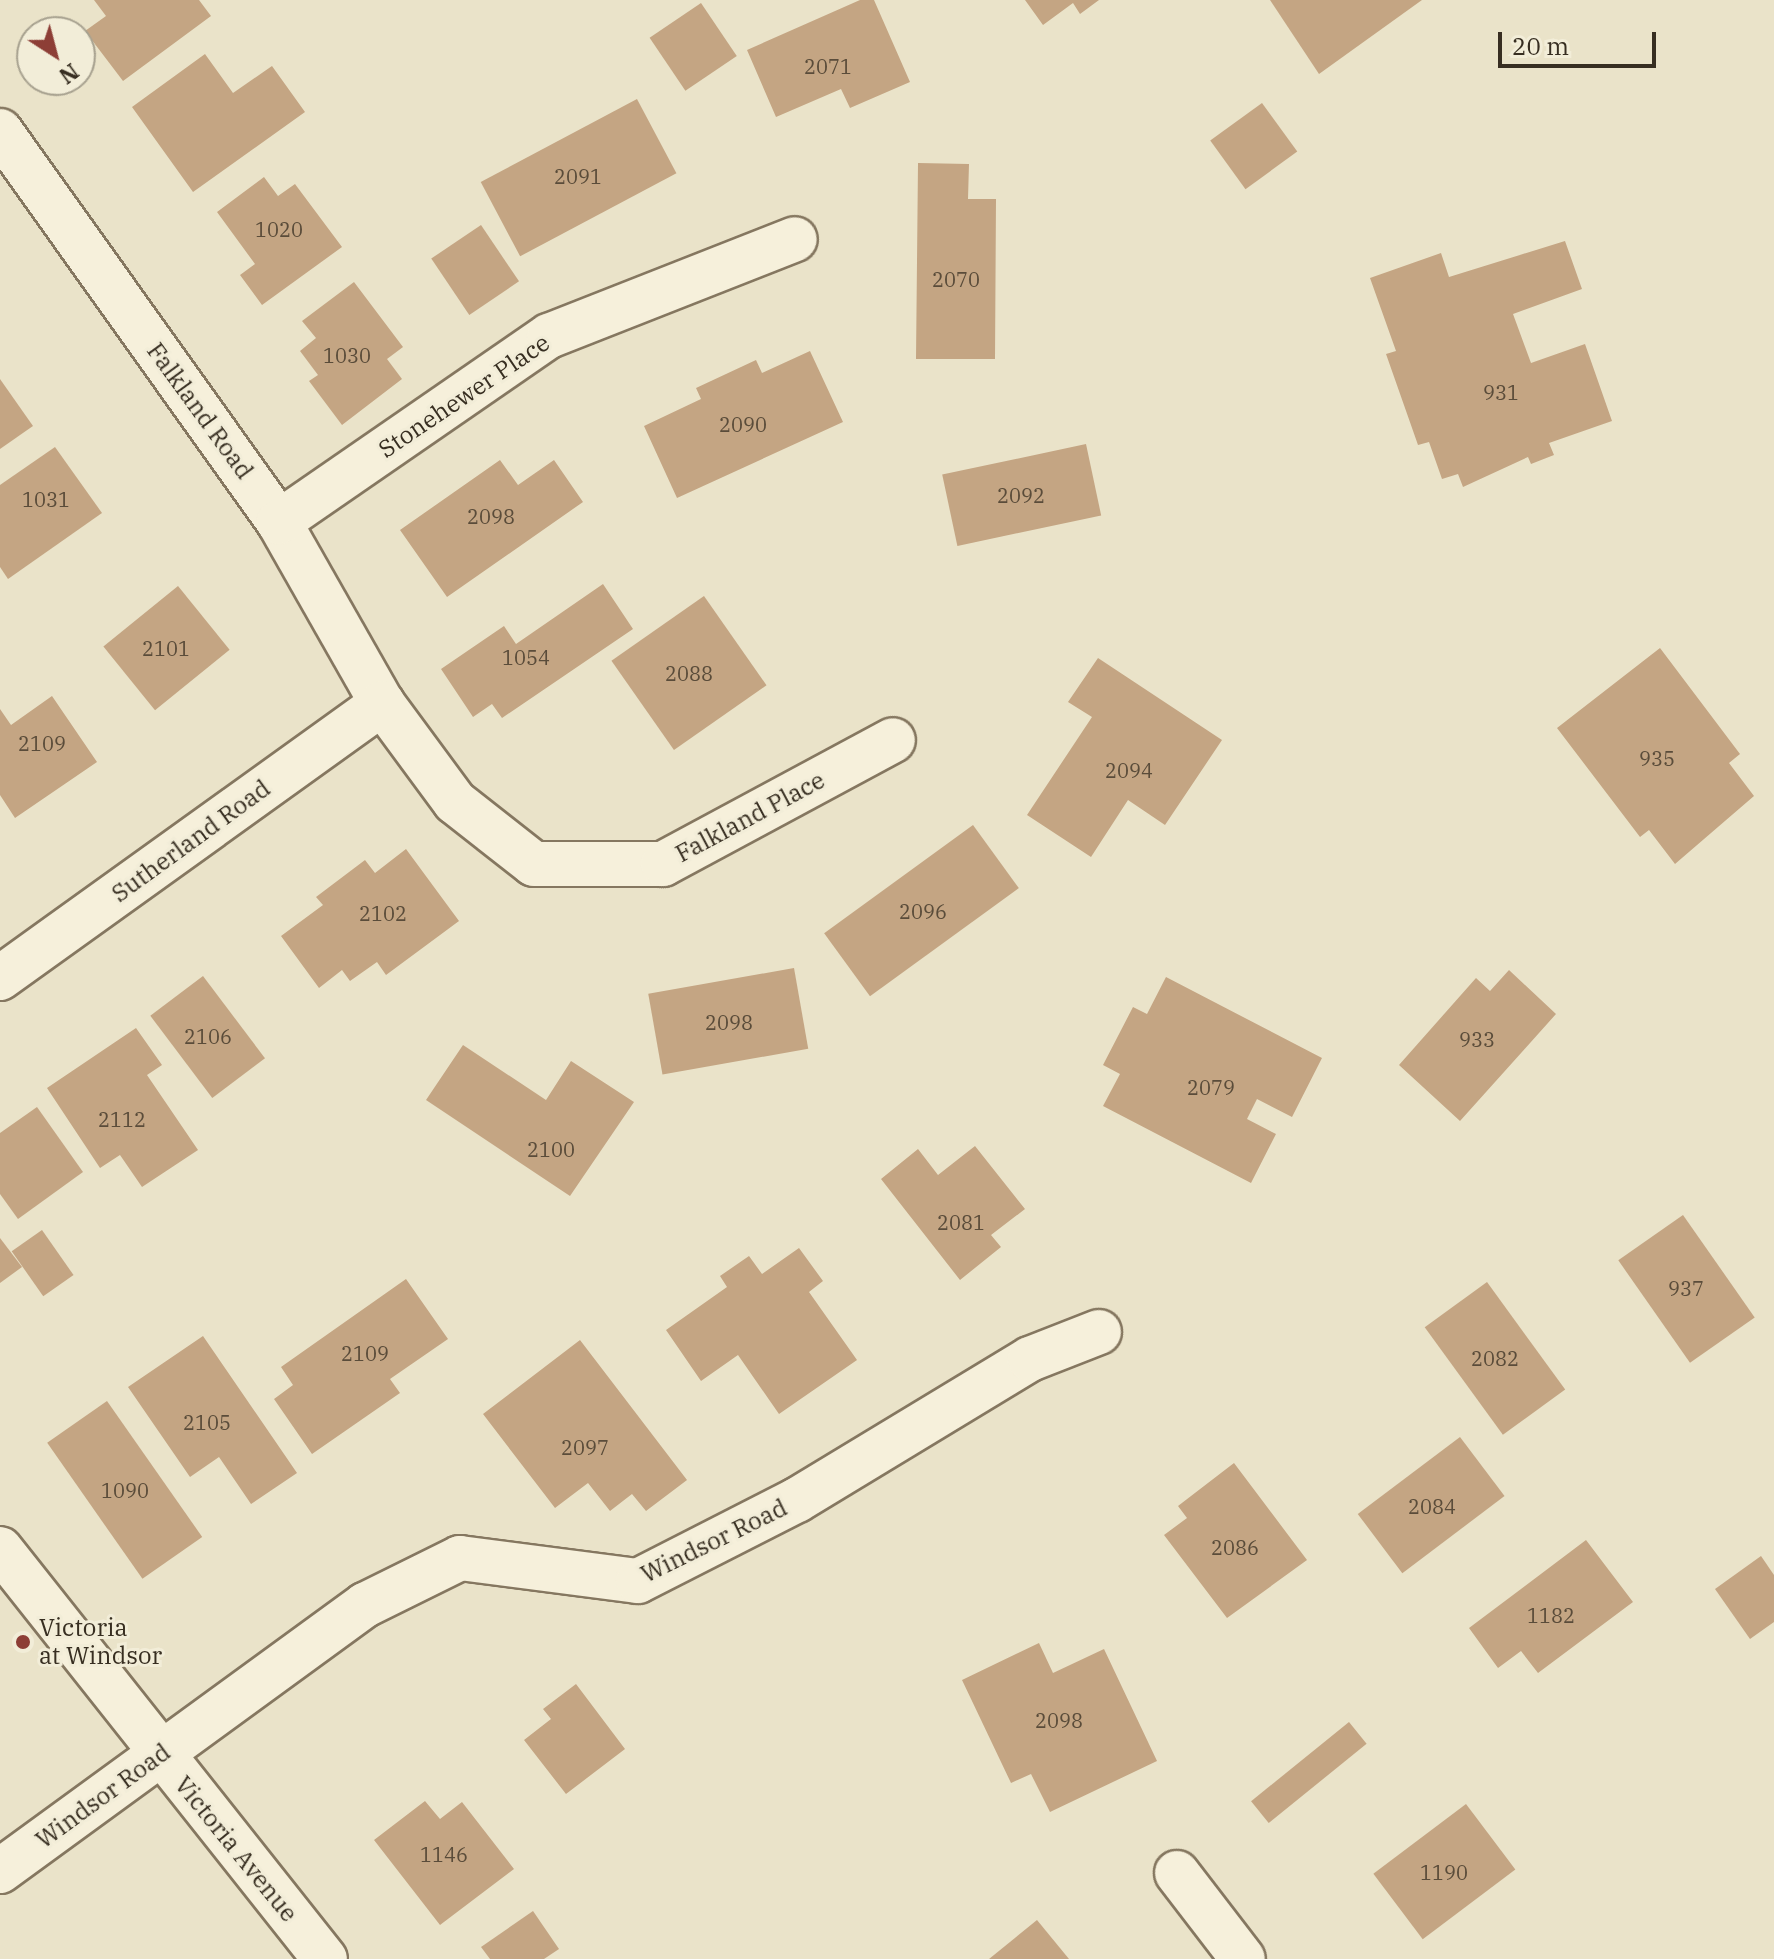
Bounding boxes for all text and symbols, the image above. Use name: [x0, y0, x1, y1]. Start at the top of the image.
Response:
north arrow: [16, 16, 96, 96]
scale bar: [1502, 16, 1660, 66]
text: 20 m: [1512, 30, 1569, 62]
house number: 2071: [804, 54, 852, 78]
text: N: [54, 57, 85, 91]
house number: 2091: [554, 164, 602, 188]
house number: 1020: [255, 217, 303, 241]
house number: 2070: [932, 267, 980, 291]
street label: Stonehewer Place: [373, 328, 555, 464]
street label: Falkland Road: [141, 337, 259, 485]
house number: 1030: [323, 343, 371, 367]
house number: 931: [1483, 380, 1519, 404]
house number: 2090: [719, 412, 767, 436]
house number: 2092: [997, 483, 1045, 507]
house number: 1031: [22, 487, 70, 511]
house number: 2098: [467, 504, 515, 528]
house number: 2101: [142, 636, 190, 660]
house number: 1054: [502, 645, 550, 669]
house number: 2088: [665, 661, 713, 685]
house number: 2109: [18, 731, 66, 755]
house number: 935: [1639, 746, 1675, 770]
house number: 2094: [1105, 758, 1153, 782]
street label: Falkland Place: [671, 766, 829, 868]
street label: Sutherland Road: [106, 774, 276, 908]
house number: 2096: [899, 899, 947, 923]
house number: 2102: [359, 901, 407, 925]
house number: 2098: [705, 1010, 753, 1034]
house number: 2106: [184, 1024, 232, 1048]
house number: 933: [1459, 1027, 1495, 1051]
house number: 2079: [1187, 1075, 1235, 1099]
house number: 2112: [98, 1107, 146, 1131]
house number: 2100: [527, 1137, 575, 1161]
house number: 2081: [937, 1210, 985, 1234]
house number: 937: [1668, 1276, 1704, 1300]
house number: 2109: [341, 1341, 389, 1365]
house number: 2082: [1471, 1346, 1519, 1370]
house number: 2105: [183, 1410, 231, 1434]
house number: 2097: [561, 1435, 609, 1459]
house number: 1090: [101, 1478, 149, 1502]
street label: Windsor Road: [636, 1493, 792, 1589]
house number: 2084: [1408, 1494, 1456, 1518]
house number: 2086: [1211, 1535, 1259, 1559]
house number: 1182: [1527, 1603, 1575, 1627]
place label: Victoria at Windsor: [39, 1614, 162, 1670]
marker: Victoria at Windsor: [14, 1633, 32, 1651]
house number: 2098: [1035, 1708, 1083, 1732]
street label: Windsor Road: [30, 1738, 176, 1854]
street label: Victoria Avenue: [169, 1771, 303, 1927]
house number: 1146: [420, 1842, 468, 1866]
house number: 1190: [1420, 1860, 1468, 1884]

